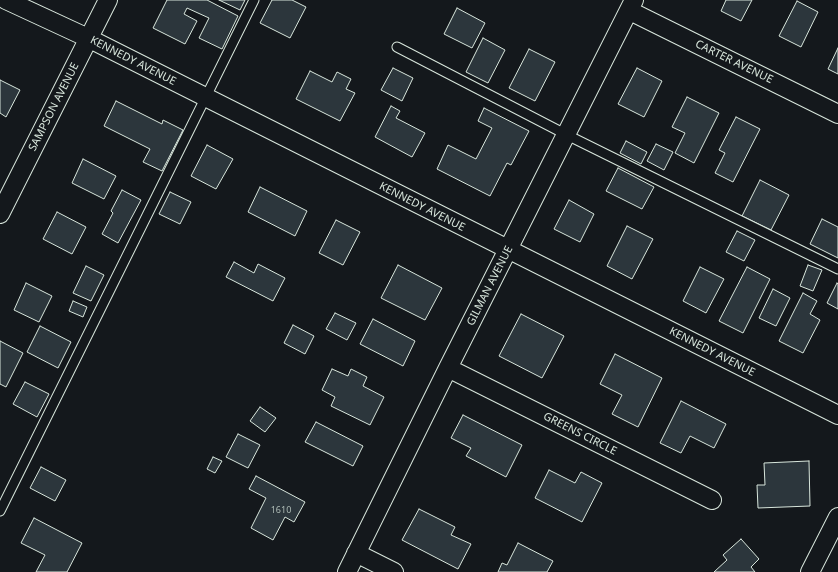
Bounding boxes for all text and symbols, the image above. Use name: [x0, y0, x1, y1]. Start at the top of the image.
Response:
street label: KENNEDY AVENUE: [88, 34, 178, 88]
street label: CARTER AVENUE: [693, 38, 775, 86]
street label: SAMPSON AVENUE: [26, 61, 82, 153]
street label: KENNEDY AVENUE: [377, 180, 467, 234]
street label: GILMAN AVENUE: [464, 244, 516, 328]
street label: KENNEDY AVENUE: [667, 325, 757, 379]
street label: GREENS CIRCLE: [541, 410, 619, 458]
house number: 1610: [271, 505, 291, 515]

